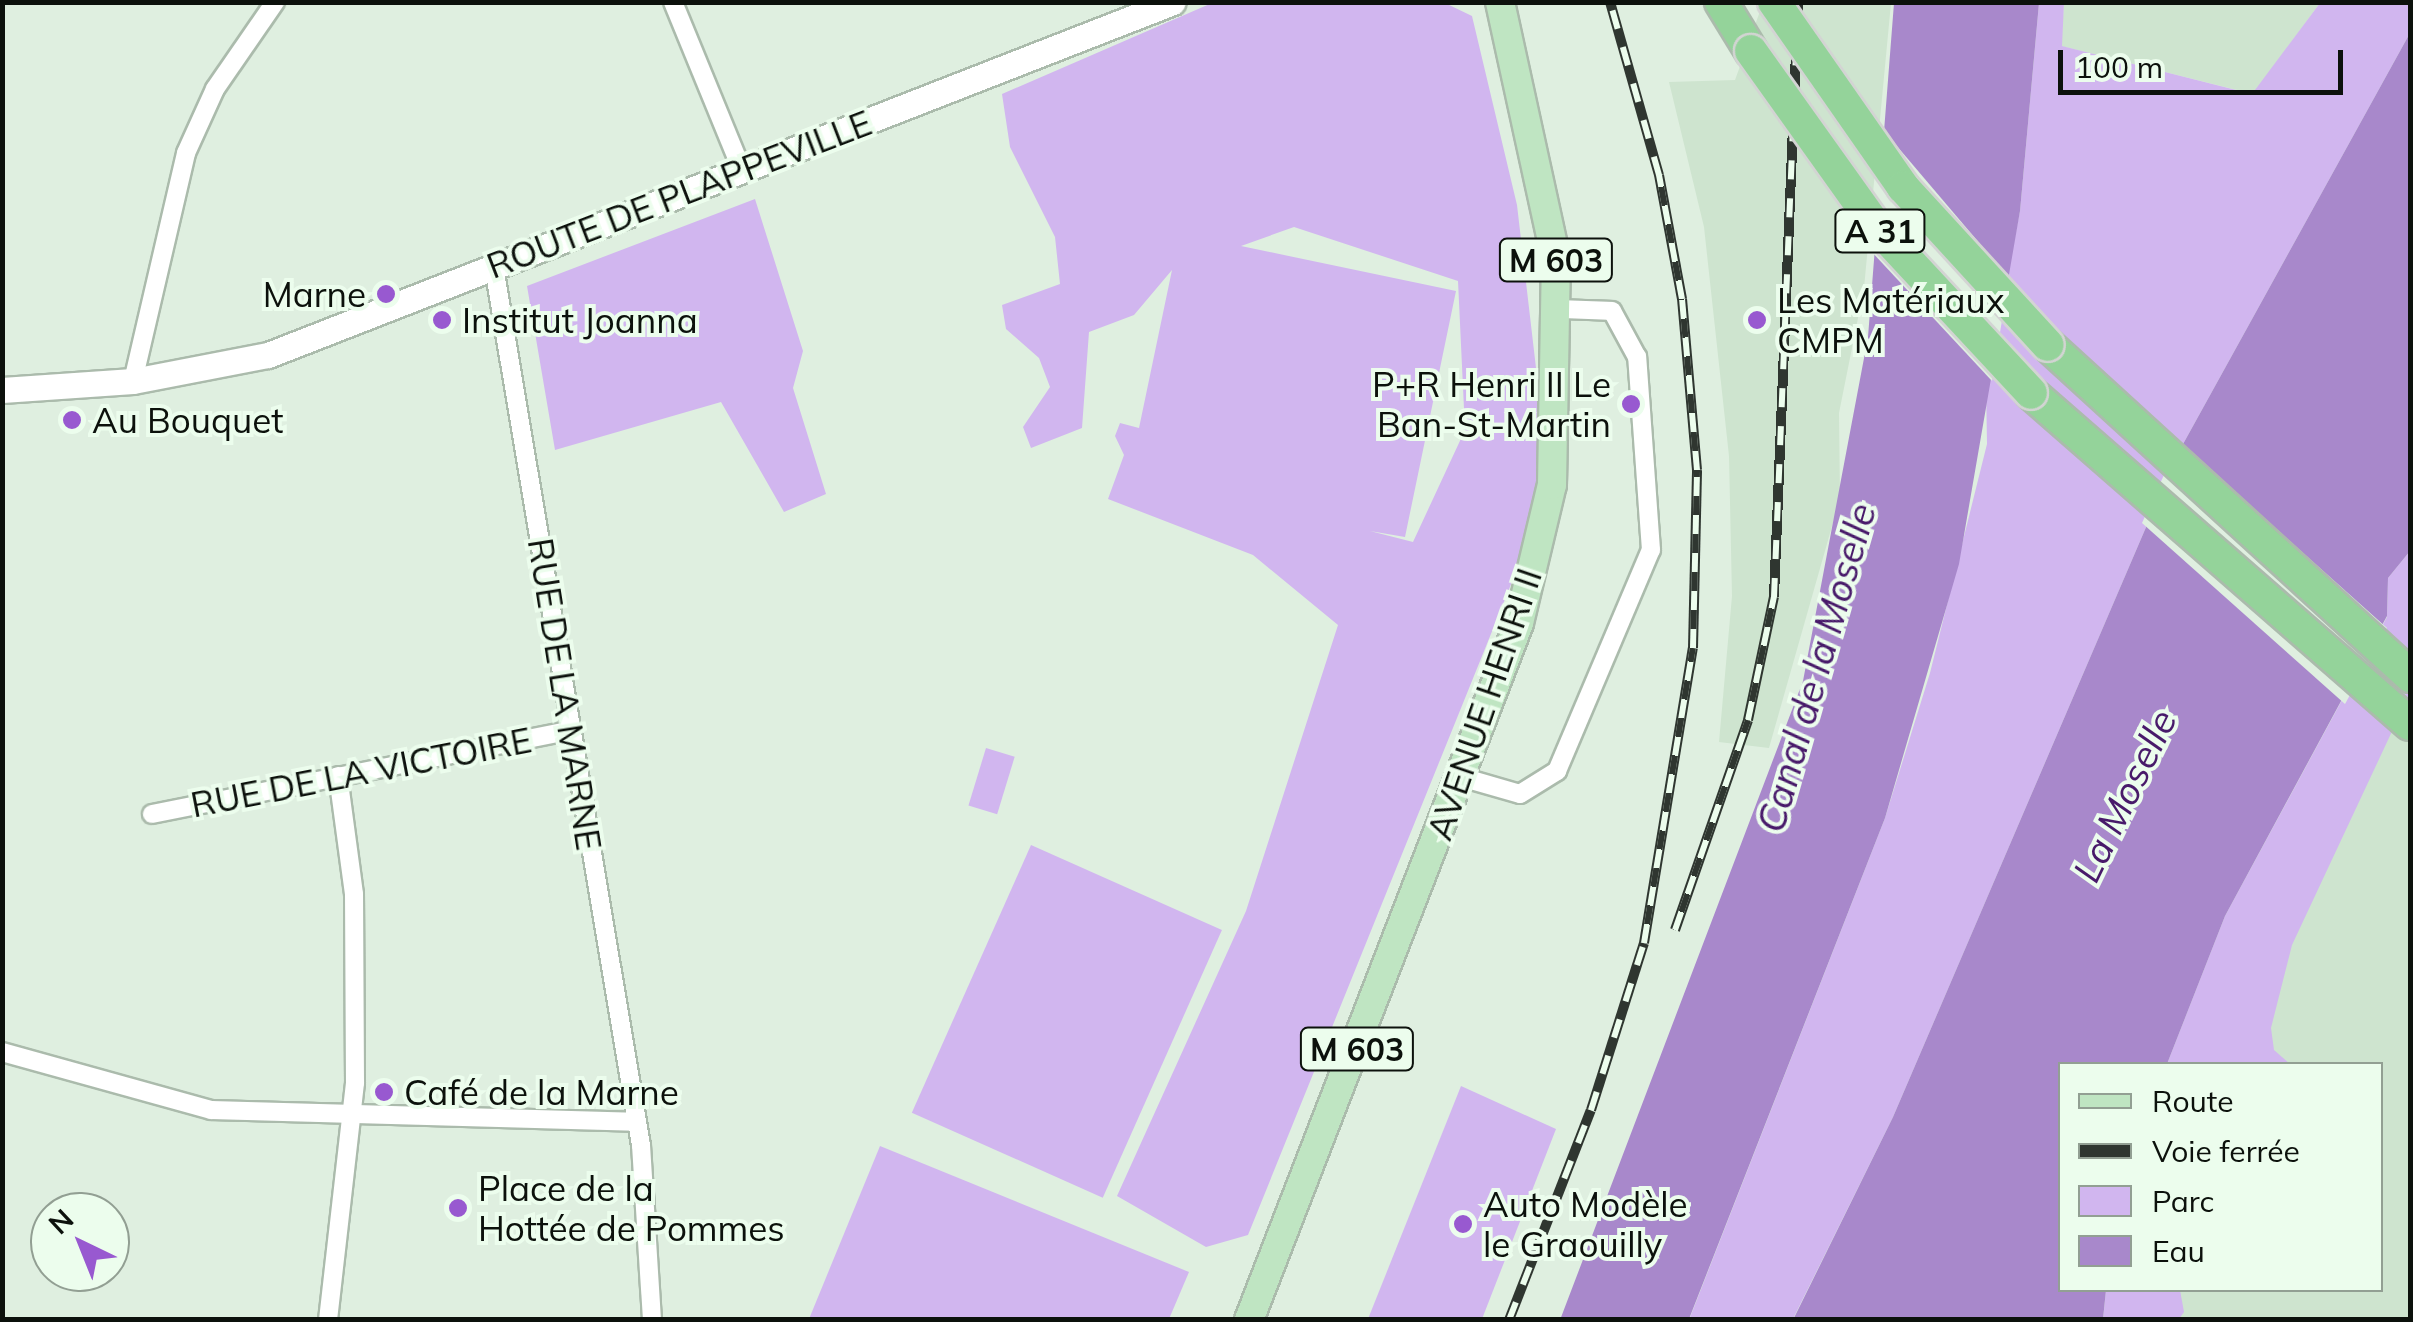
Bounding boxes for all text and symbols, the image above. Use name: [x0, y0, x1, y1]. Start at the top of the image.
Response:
scale bar: [2063, 30, 2348, 92]
text: 100 m: [2075, 48, 2163, 86]
street label: ROUTE DE PLAPPEVILLE: [481, 101, 877, 287]
road number: A 31: [1832, 204, 1928, 258]
road number: M 603: [1498, 233, 1614, 287]
place label: Marne: [263, 273, 366, 315]
place label: Les Matériaux CMPM: [1777, 279, 2005, 361]
marker: Marne: [375, 283, 397, 305]
place label: Institut Joanna: [462, 299, 698, 341]
marker: Institut Joanna: [431, 309, 453, 331]
marker: Les Matériaux CMPM: [1746, 309, 1768, 331]
place label: P+R Henri II Le Ban-St-Martin: [1372, 363, 1611, 445]
marker: P+R Henri II Le Ban-St-Martin: [1620, 393, 1642, 415]
place label: Au Bouquet: [92, 399, 284, 441]
marker: Au Bouquet: [61, 409, 83, 431]
water label: Canal de la Moselle: [1748, 498, 1886, 838]
street label: RUE DE LA MARNE: [520, 535, 610, 853]
street label: AVENUE HENRI II: [1418, 563, 1550, 845]
water label: La Moselle: [2064, 702, 2186, 890]
street label: RUE DE LA VICTOIRE: [187, 718, 535, 826]
road number: M 603: [1300, 1022, 1414, 1076]
legend: [2058, 1062, 2383, 1292]
place label: Café de la Marne: [404, 1071, 679, 1113]
marker: Café de la Marne: [373, 1081, 395, 1103]
text: Route: [2152, 1082, 2234, 1120]
text: Voie ferrée: [2152, 1132, 2300, 1170]
place label: Place de la Hottée de Pommes: [478, 1167, 785, 1249]
text: Parc: [2152, 1182, 2214, 1220]
place label: Auto Modèle le Graouilly: [1483, 1183, 1688, 1265]
north arrow: [30, 1192, 130, 1292]
marker: Place de la Hottée de Pommes: [447, 1197, 469, 1219]
text: N: [41, 1201, 80, 1241]
marker: Auto Modèle le Graouilly: [1452, 1213, 1474, 1235]
text: Eau: [2152, 1232, 2205, 1270]

